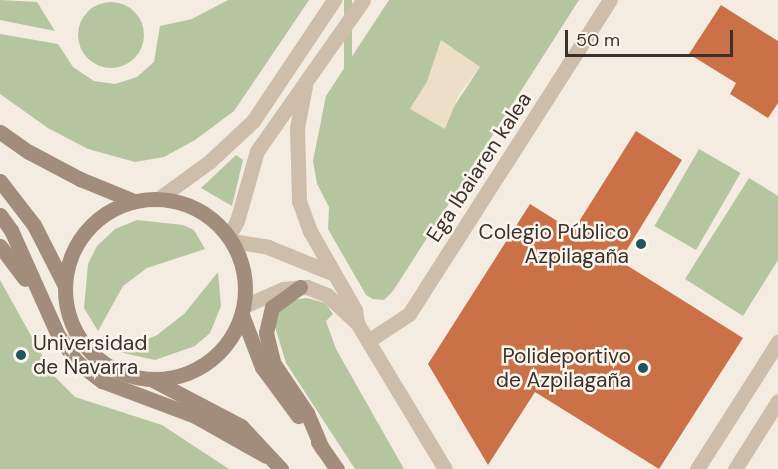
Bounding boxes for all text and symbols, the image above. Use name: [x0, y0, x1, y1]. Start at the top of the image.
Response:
scale bar: [568, 18, 736, 56]
text: 50 m: [576, 28, 620, 52]
street label: Ega Ibaiaren kalea: [421, 87, 537, 247]
place label: Colegio Público Azpilagaña: [479, 219, 629, 269]
marker: Colegio Público Azpilagaña: [634, 237, 648, 251]
place label: Universidad de Navarra: [33, 330, 147, 380]
place label: Polideportivo de Azpilagaña: [496, 343, 631, 393]
marker: Universidad de Navarra: [14, 348, 28, 362]
marker: Polideportivo de Azpilagaña: [636, 361, 650, 375]

